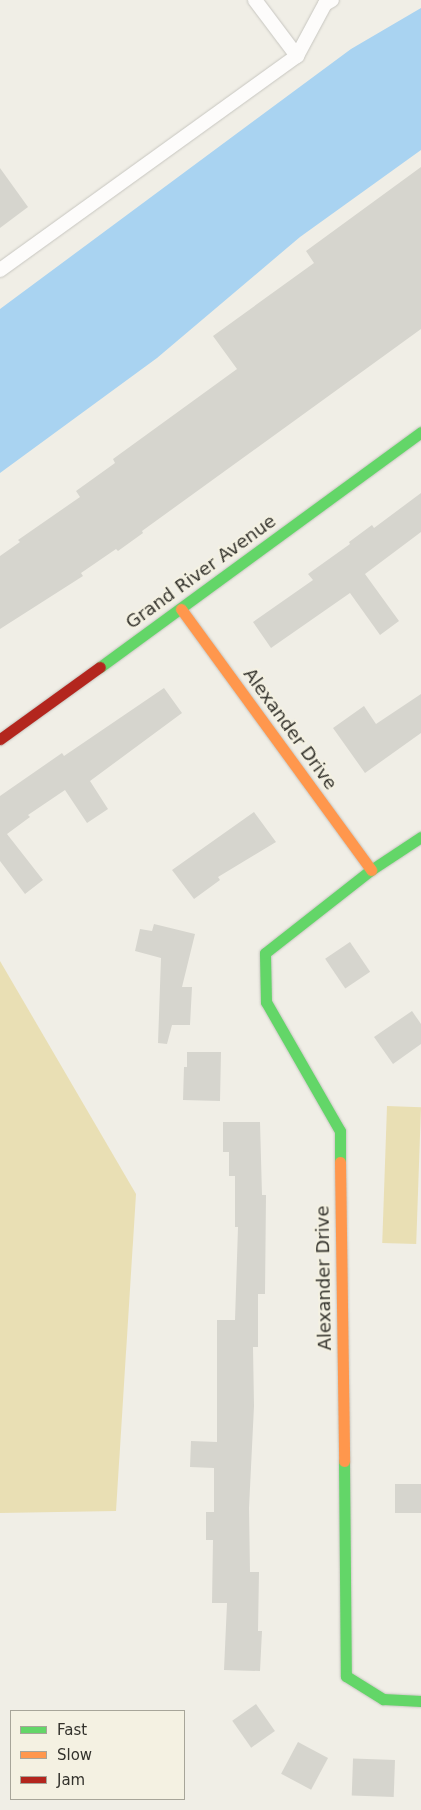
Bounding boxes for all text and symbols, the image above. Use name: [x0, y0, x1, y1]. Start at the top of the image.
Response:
street label: Grand River Avenue: [122, 510, 280, 634]
street label: Alexander Drive: [239, 664, 341, 794]
street label: Alexander Drive: [312, 1205, 336, 1351]
legend: [10, 1710, 185, 1800]
text: Fast: [57, 1721, 87, 1739]
text: Slow: [57, 1746, 92, 1764]
text: Jam: [57, 1771, 85, 1789]

